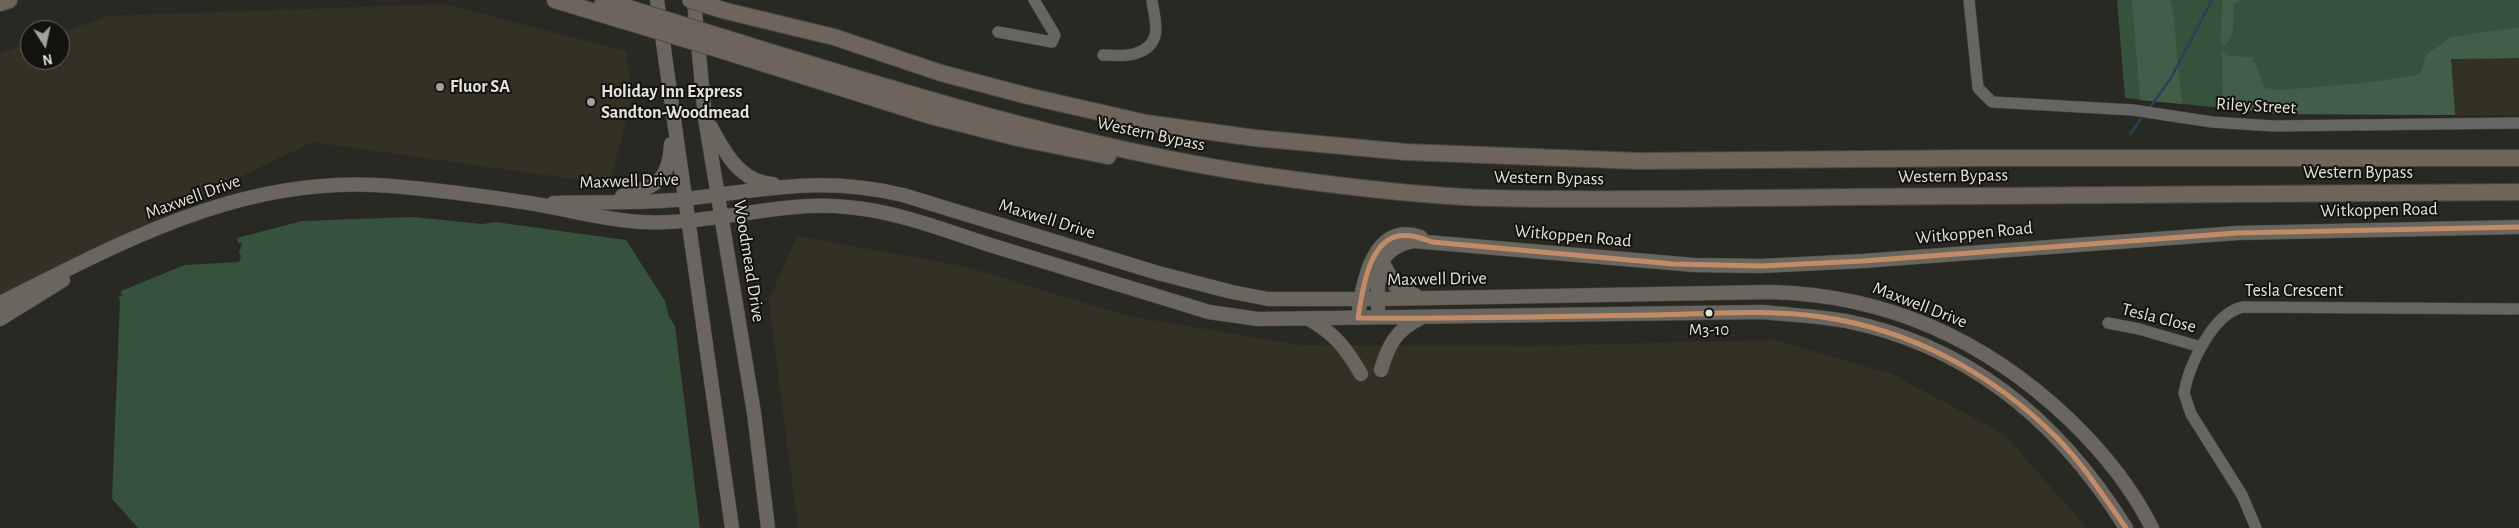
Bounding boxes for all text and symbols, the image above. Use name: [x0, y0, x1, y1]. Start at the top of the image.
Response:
north arrow: [20, 20, 70, 70]
text: N: [41, 51, 53, 67]
place label: Fluor SA: [450, 76, 510, 98]
marker: Fluor SA: [434, 81, 446, 93]
place label: Holiday Inn Express Sandton-Woodmead: [601, 81, 749, 124]
street label: Riley Street: [2215, 93, 2297, 119]
marker: Holiday Inn Express Sandton-Woodmead: [585, 96, 597, 108]
street label: Western Bypass: [1095, 112, 1207, 156]
street label: Western Bypass: [2303, 162, 2413, 184]
street label: Western Bypass: [1898, 164, 2008, 188]
street label: Western Bypass: [1494, 166, 1604, 190]
street label: Maxwell Drive: [579, 168, 679, 194]
street label: Maxwell Drive: [142, 170, 244, 224]
street label: Maxwell Drive: [996, 194, 1098, 244]
street label: Witkoppen Road: [2320, 198, 2438, 222]
street label: Woodmead Drive: [729, 199, 769, 323]
street label: Witkoppen Road: [1914, 217, 2034, 249]
street label: Witkoppen Road: [1513, 220, 1633, 252]
street label: Maxwell Drive: [1387, 267, 1487, 291]
street label: Maxwell Drive: [1870, 277, 1970, 333]
street label: Tesla Crescent: [2245, 280, 2343, 302]
street label: Tesla Close: [2120, 298, 2198, 338]
marker: M3-10: [1704, 308, 1714, 318]
place label: M3-10: [1689, 320, 1729, 340]

